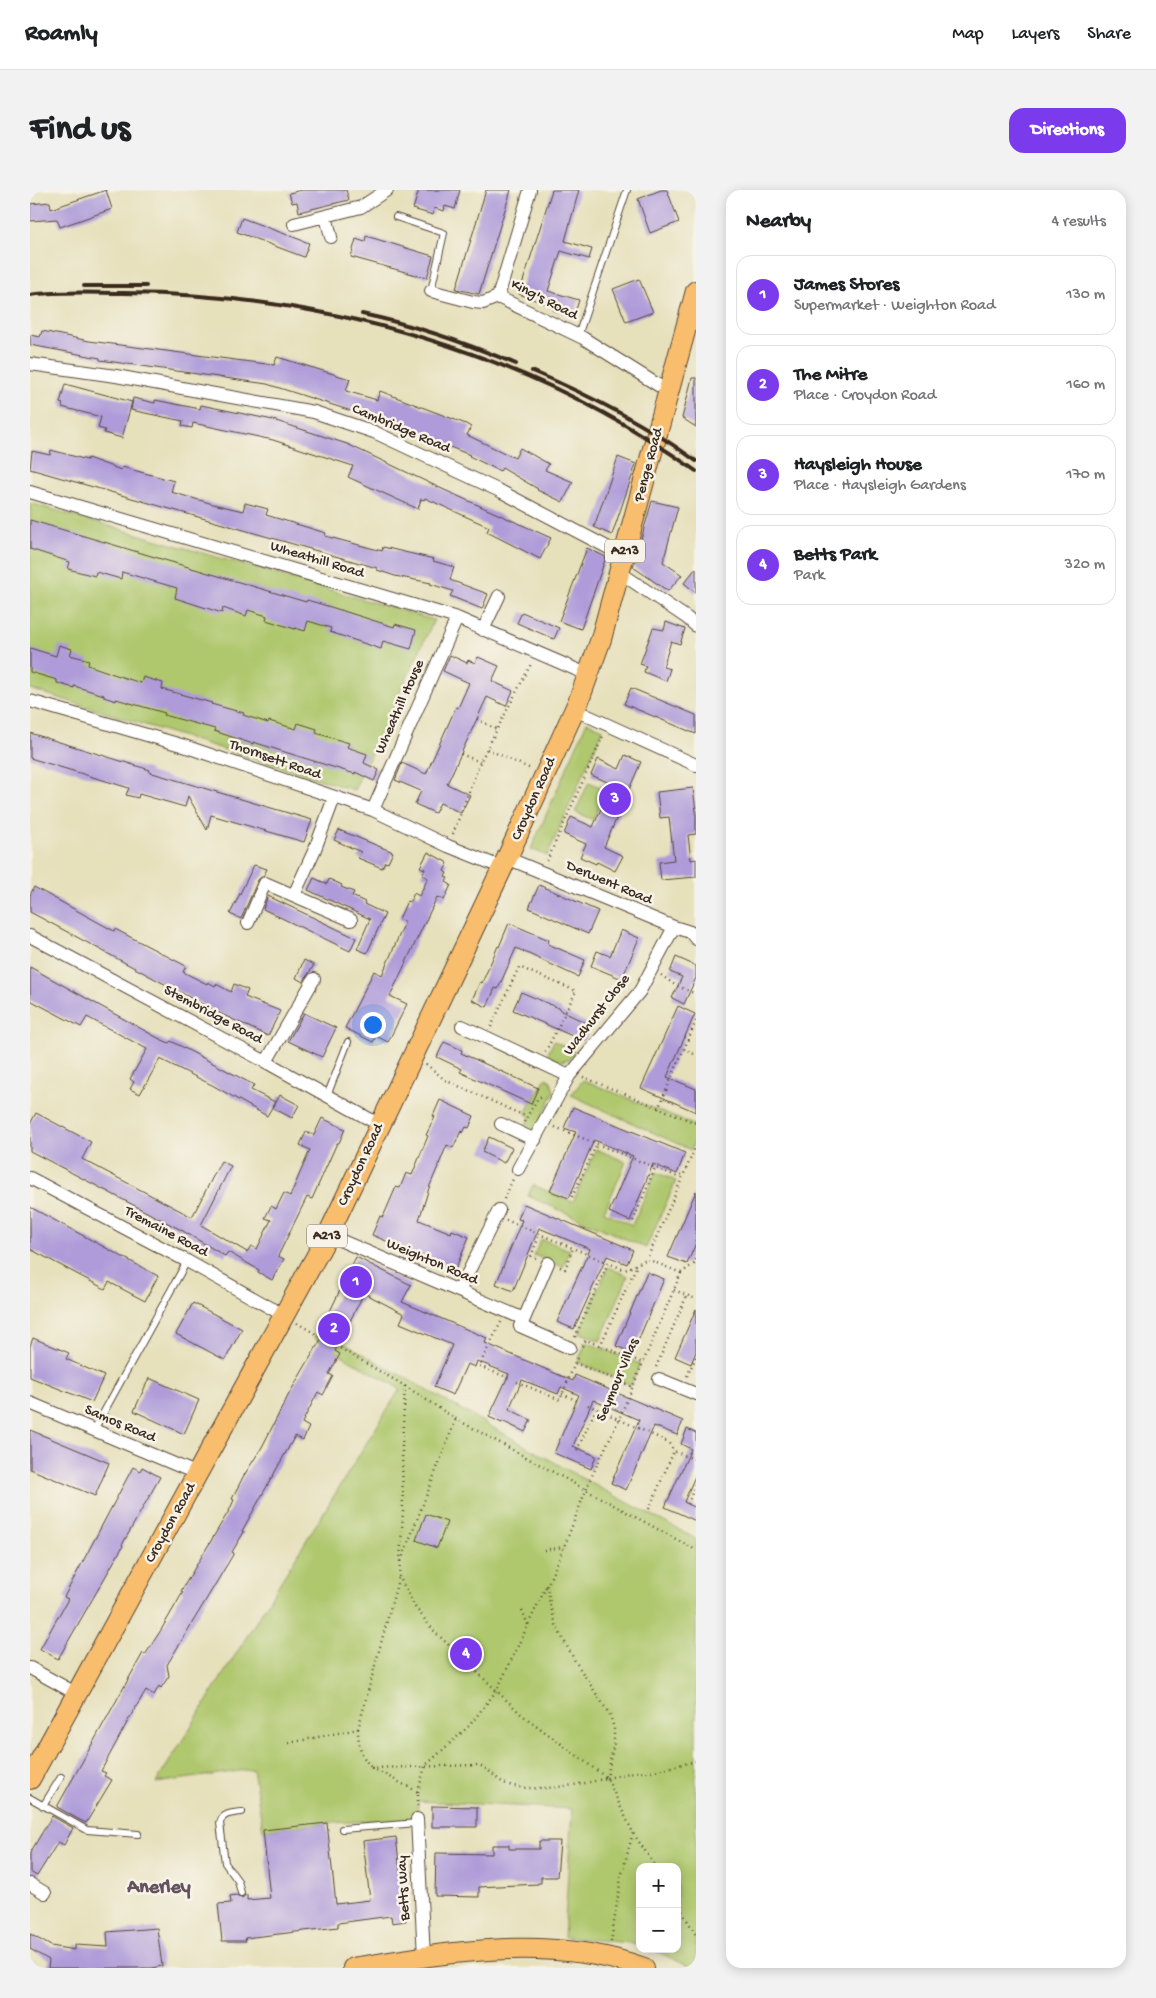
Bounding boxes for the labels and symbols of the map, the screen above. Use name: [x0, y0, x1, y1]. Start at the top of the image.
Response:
street label: King's Road: [507, 275, 582, 325]
street label: Cambridge Road: [349, 400, 454, 458]
street label: Penge Road: [630, 425, 668, 505]
street label: Wheathill Road: [268, 537, 367, 583]
road number: A213: [605, 540, 645, 562]
street label: Wheathill House: [371, 657, 429, 757]
street label: Thornsett Road: [226, 736, 324, 785]
street label: Croydon Road: [508, 754, 561, 843]
pin: 3: [599, 780, 631, 818]
street label: Derwent Road: [562, 856, 656, 910]
street label: Wadhurst Close: [560, 971, 634, 1059]
street label: Stembridge Road: [161, 981, 267, 1049]
your location: [360, 1012, 386, 1038]
street label: Croydon Road: [334, 1120, 388, 1209]
street label: Tremaine Road: [120, 1202, 212, 1262]
road number: A213: [307, 1224, 347, 1248]
street label: Weighton Road: [384, 1235, 482, 1290]
pin: 1: [340, 1263, 372, 1301]
pin: 2: [318, 1310, 350, 1348]
street label: Seymour Villas: [592, 1335, 644, 1424]
street label: Samos Road: [82, 1401, 159, 1448]
street label: Croydon Road: [142, 1479, 201, 1566]
pin: 4: [450, 1635, 482, 1673]
street label: Betts Way: [393, 1854, 415, 1922]
district label: Anerley: [126, 1877, 191, 1900]

